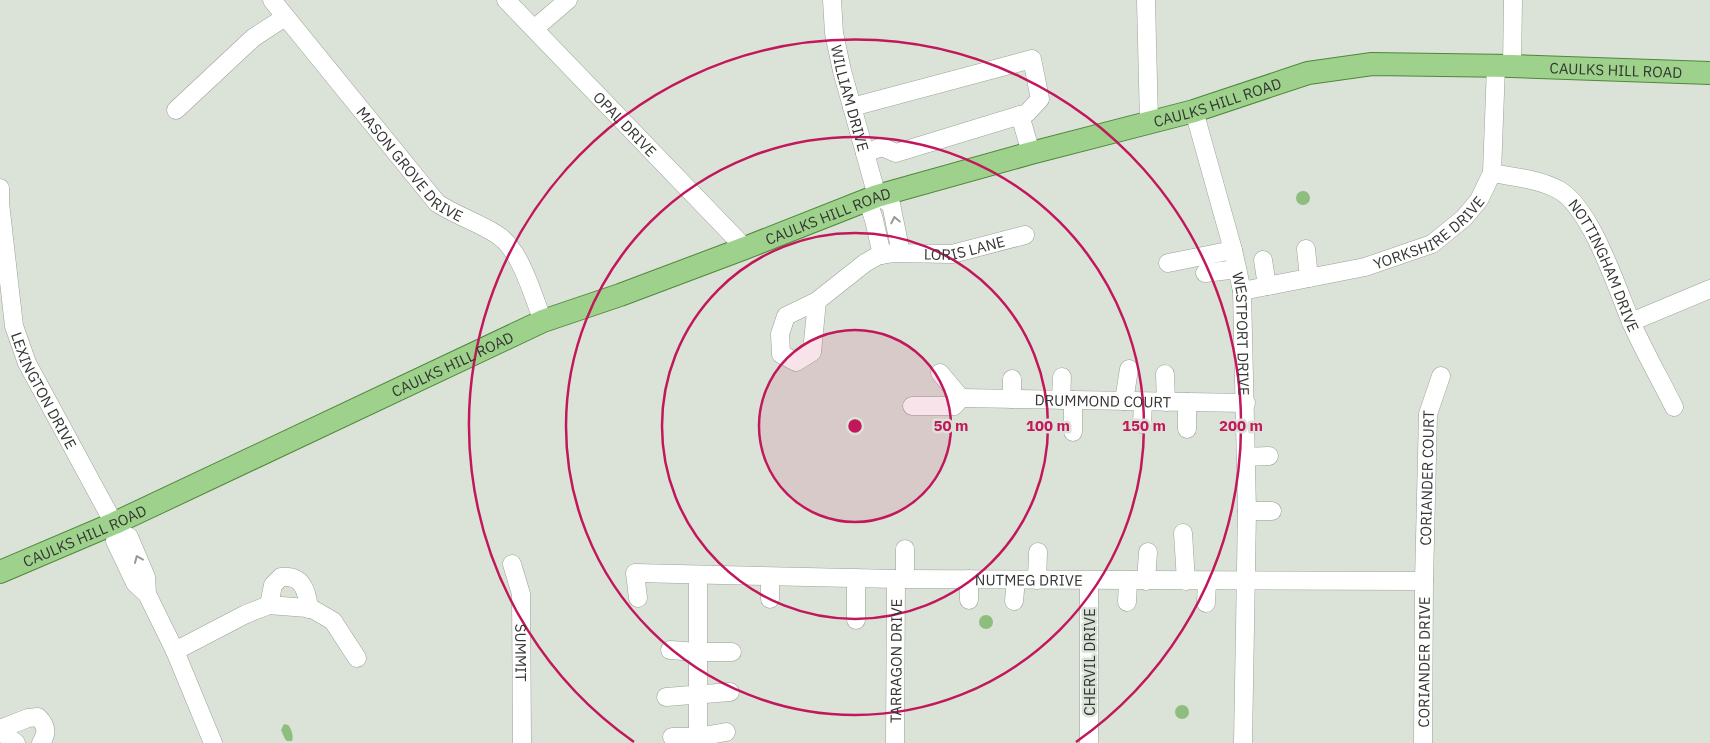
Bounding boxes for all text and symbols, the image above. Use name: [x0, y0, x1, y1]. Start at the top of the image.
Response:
street label: WILLIAM DRIVE: [827, 43, 873, 153]
street label: CAULKS HILL ROAD: [1549, 58, 1683, 82]
street label: CAULKS HILL ROAD: [1151, 73, 1284, 131]
street label: OPAL DRIVE: [590, 87, 661, 160]
street label: MASON GROVE DRIVE: [353, 102, 466, 225]
street label: CAULKS HILL ROAD: [762, 183, 893, 249]
street label: YORKSHIRE DRIVE: [1371, 192, 1488, 273]
street label: NOTTINGHAM DRIVE: [1565, 195, 1644, 335]
one-way arrow: [890, 216, 900, 225]
street label: LORIS LANE: [924, 231, 1007, 263]
street label: WESTPORT DRIVE: [1229, 270, 1254, 396]
street label: CAULKS HILL ROAD: [388, 327, 516, 401]
street label: LEXINGTON DRIVE: [7, 329, 81, 452]
street label: DRUMMOND COURT: [1034, 390, 1172, 411]
street label: CORIANDER COURT: [1415, 410, 1438, 546]
text: 50 m: [934, 416, 968, 435]
text: 100 m: [1026, 416, 1070, 435]
text: 150 m: [1122, 416, 1166, 435]
text: 200 m: [1219, 416, 1263, 435]
centre of rings: [846, 417, 864, 435]
street label: CAULKS HILL ROAD: [20, 500, 149, 571]
one-way arrow: [134, 555, 145, 564]
street label: NUTMEG DRIVE: [975, 570, 1083, 589]
street label: CORIANDER DRIVE: [1414, 596, 1433, 728]
street label: TARRAGON DRIVE: [886, 599, 905, 723]
street label: CHERVIL DRIVE: [1080, 608, 1099, 716]
street label: SUMMIT: [512, 624, 531, 682]

